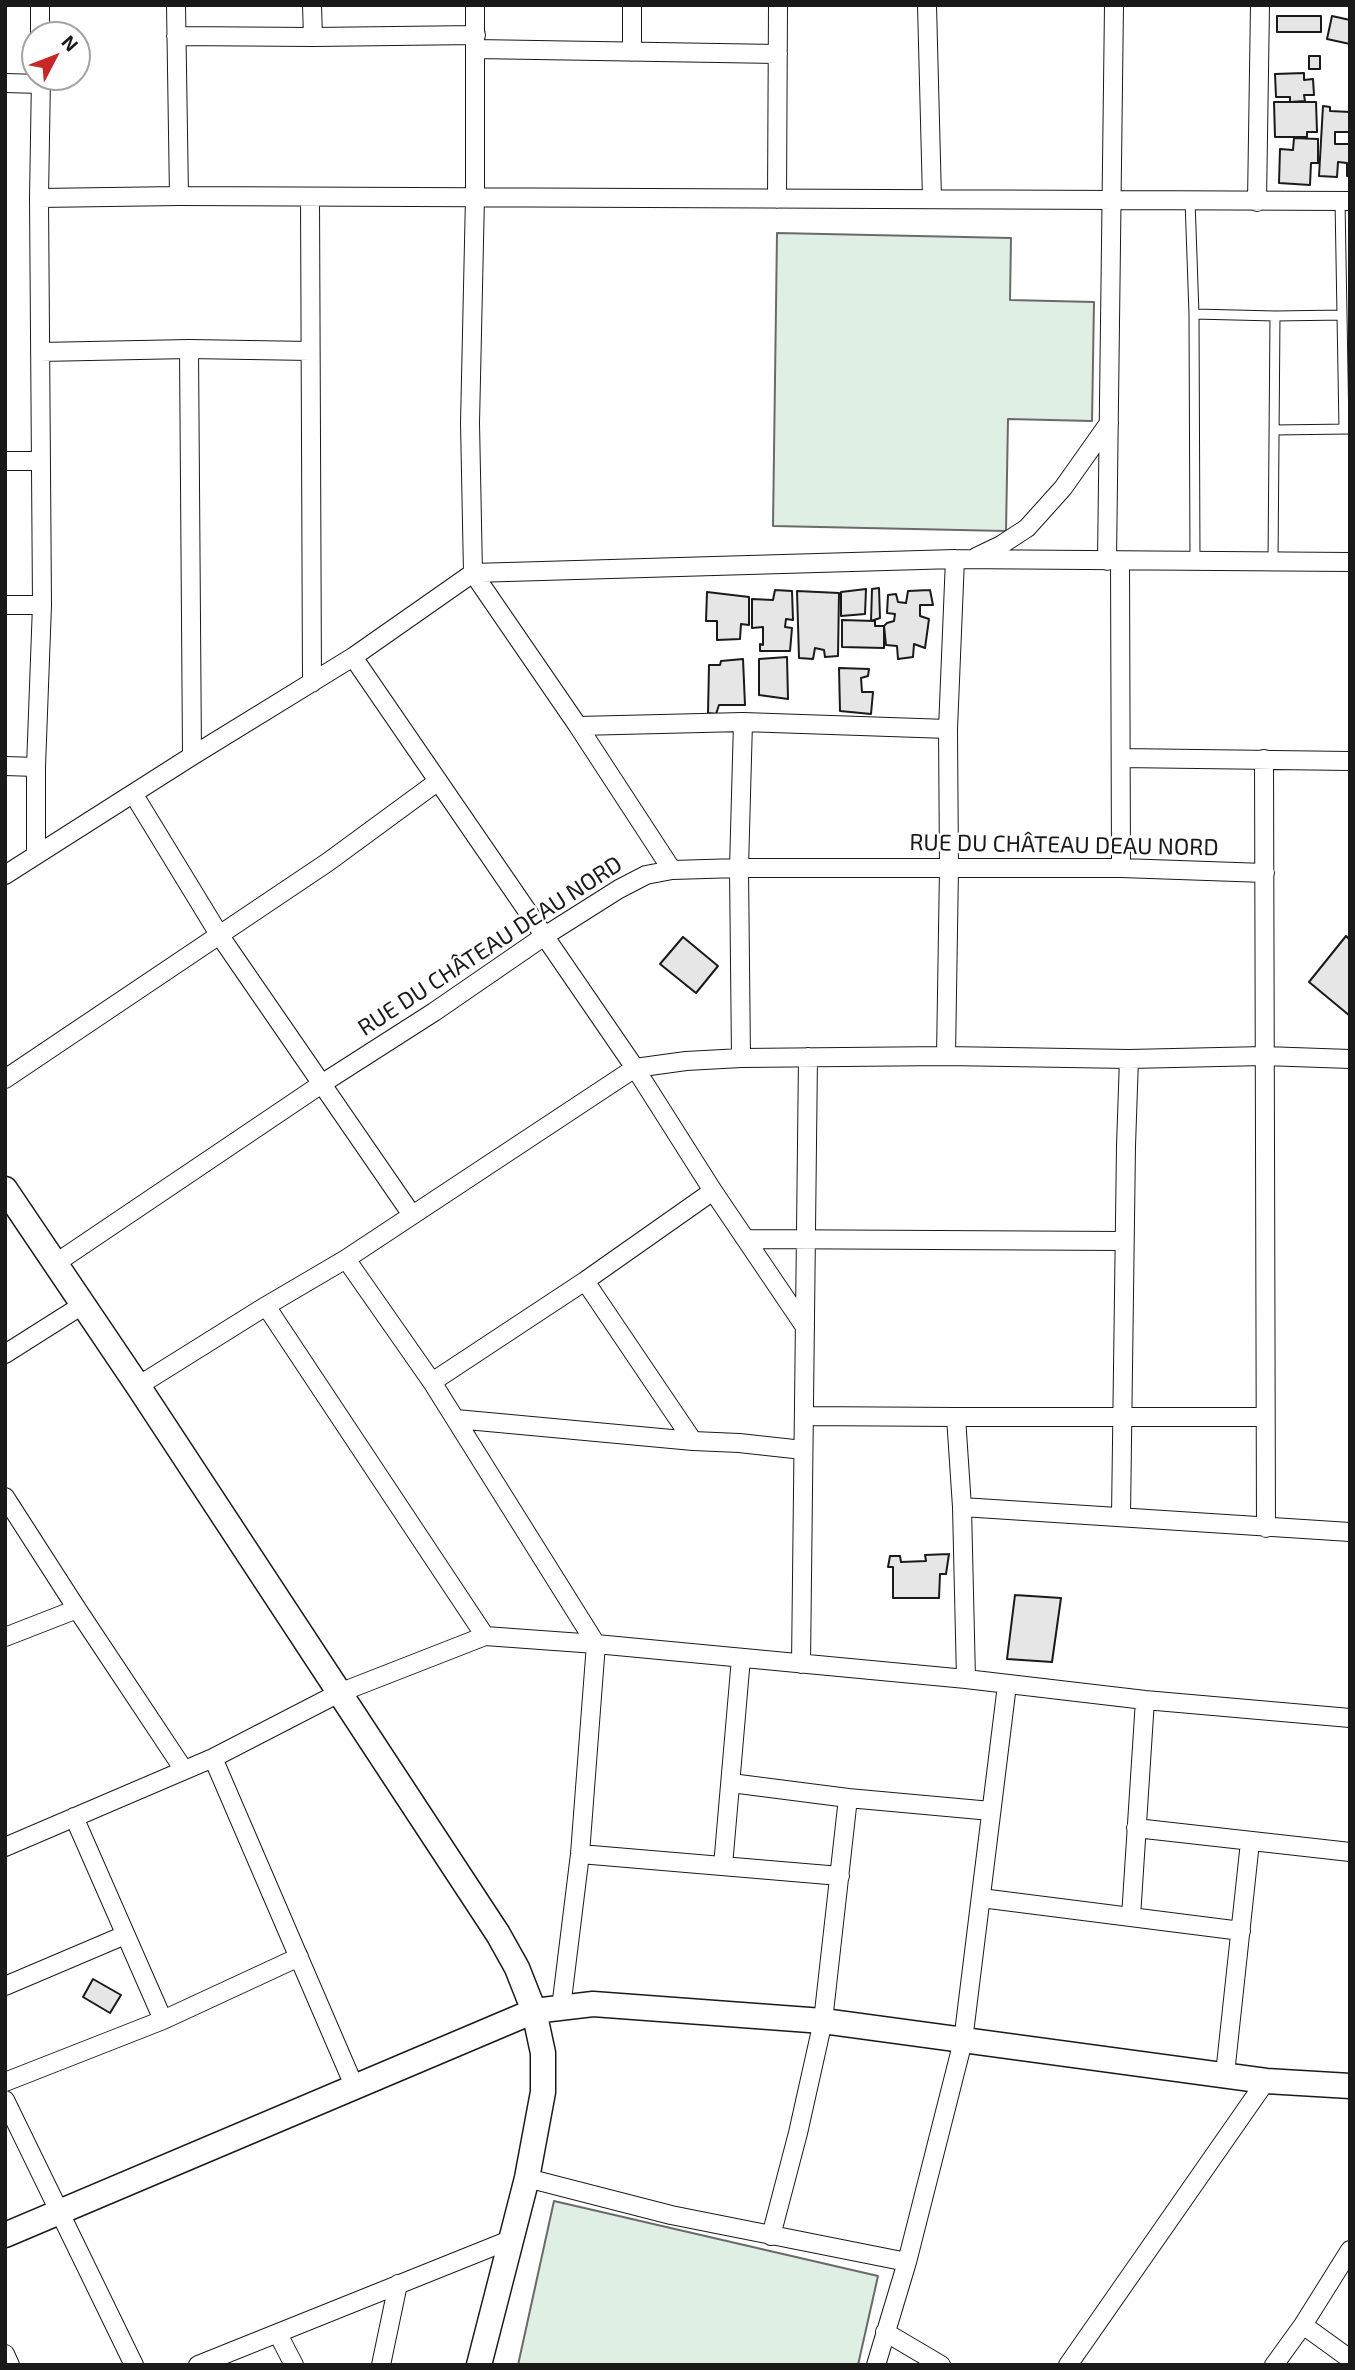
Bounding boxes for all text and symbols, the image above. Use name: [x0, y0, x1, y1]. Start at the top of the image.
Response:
north arrow: [21, 21, 91, 91]
text: N: [57, 30, 84, 56]
street label: RUE DU CHÂTEAU DEAU NORD: [909, 829, 1219, 861]
street label: RUE DU CHÂTEAU DEAU NORD: [353, 850, 627, 1042]

